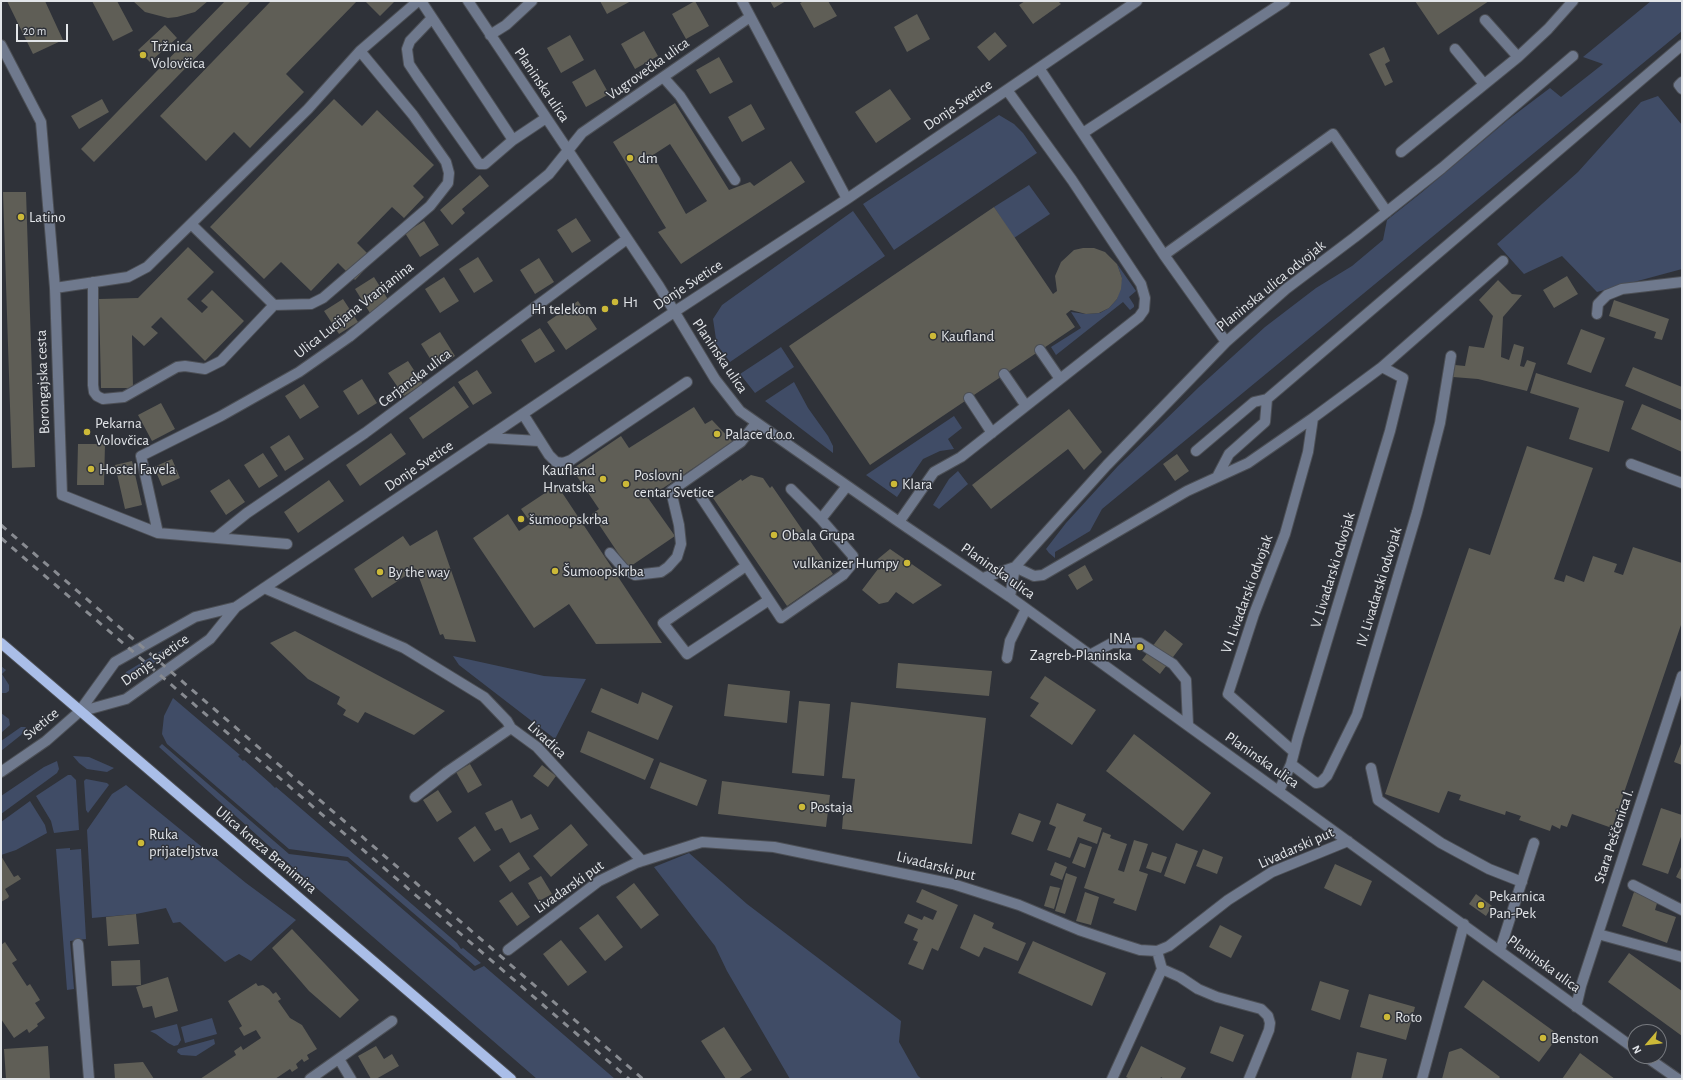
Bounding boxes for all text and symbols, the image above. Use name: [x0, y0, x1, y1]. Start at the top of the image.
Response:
scale bar: [18, 16, 70, 42]
text: 20 m: [23, 25, 46, 37]
street label: Vugrovečka ulica: [603, 34, 693, 104]
place label: Tržnica Volovčica: [151, 37, 205, 72]
street label: Planinska ulica: [510, 44, 574, 126]
marker: Tržnica Volovčica: [138, 50, 148, 60]
street label: Donje Svetice: [920, 75, 996, 135]
place label: dm: [638, 149, 658, 167]
marker: dm: [625, 153, 635, 163]
place label: Latino: [29, 208, 66, 226]
marker: Latino: [16, 212, 26, 222]
street label: Planinska ulica odvojak: [1213, 236, 1329, 336]
street label: Donje Svetice: [650, 256, 726, 314]
street label: Ulica Lucijana Vranjanina: [291, 258, 417, 362]
place label: H1: [623, 293, 638, 311]
marker: H1: [610, 297, 620, 307]
place label: H1 telekom: [531, 300, 597, 318]
marker: H1 telekom: [600, 304, 610, 314]
street label: Planinska ulica: [688, 315, 752, 397]
place label: Kaufland: [941, 327, 994, 345]
street label: Borongajska cesta: [32, 330, 54, 434]
marker: Kaufland: [928, 331, 938, 341]
street label: Cerjanska ulica: [375, 345, 455, 411]
place label: Pekarna Volovčica: [95, 414, 149, 449]
place label: Palace d.o.o.: [725, 425, 795, 443]
marker: Pekarna Volovčica: [82, 427, 92, 437]
marker: Palace d.o.o.: [712, 429, 722, 439]
street label: Donje Svetice: [381, 436, 457, 496]
place label: Hostel Favela: [99, 460, 176, 478]
place label: Kaufland Hrvatska: [542, 461, 595, 496]
marker: Hostel Favela: [86, 464, 96, 474]
place label: Poslovni centar Svetice: [634, 466, 714, 501]
marker: Kaufland Hrvatska: [598, 474, 608, 484]
place label: Klara: [902, 475, 932, 493]
marker: Poslovni centar Svetice: [621, 479, 631, 489]
marker: Klara: [889, 479, 899, 489]
place label: šumoopskrba: [529, 510, 608, 528]
street label: V. Livadarski odvojak: [1307, 510, 1359, 630]
marker: šumoopskrba: [516, 514, 526, 524]
street label: IV. Livadarski odvojak: [1352, 525, 1406, 649]
place label: Obala Grupa: [782, 526, 855, 544]
marker: Obala Grupa: [769, 530, 779, 540]
street label: VI. Livadarski odvojak: [1217, 532, 1277, 656]
street label: Planinska ulica: [957, 539, 1039, 603]
place label: vulkanizer Humpy: [793, 554, 899, 572]
marker: vulkanizer Humpy: [902, 558, 912, 568]
place label: Šumoopskrba: [563, 562, 644, 580]
place label: By the way: [388, 563, 450, 581]
marker: Šumoopskrba: [550, 566, 560, 576]
marker: By the way: [375, 567, 385, 577]
place label: INA Zagreb-Planinska: [1030, 629, 1132, 664]
street label: Donje Svetice: [118, 630, 192, 690]
marker: INA Zagreb-Planinska: [1135, 642, 1145, 652]
street label: Svetice: [19, 704, 63, 744]
street label: Livadica: [524, 717, 570, 763]
street label: Planinska ulica: [1221, 728, 1303, 792]
street label: Stara Peščenica I.: [1590, 786, 1638, 886]
place label: Postaja: [810, 798, 853, 816]
street label: Ulica kneza Branimira: [212, 802, 320, 898]
marker: Postaja: [797, 802, 807, 812]
street label: Livadarski put: [1255, 823, 1337, 873]
place label: Ruka prijateljstva: [149, 825, 218, 860]
marker: Ruka prijateljstva: [136, 838, 146, 848]
street label: Livadarski put: [895, 847, 977, 885]
street label: Livadarski put: [531, 856, 607, 918]
place label: Pekarnica Pan-Pek: [1489, 887, 1545, 922]
marker: Pekarnica Pan-Pek: [1476, 900, 1486, 910]
street label: Planinska ulica: [1504, 931, 1584, 997]
place label: Roto: [1395, 1008, 1422, 1026]
marker: Roto: [1382, 1012, 1392, 1022]
north arrow: [1627, 1024, 1667, 1064]
place label: Benston: [1551, 1029, 1599, 1047]
marker: Benston: [1538, 1033, 1548, 1043]
text: N: [1630, 1043, 1643, 1055]

